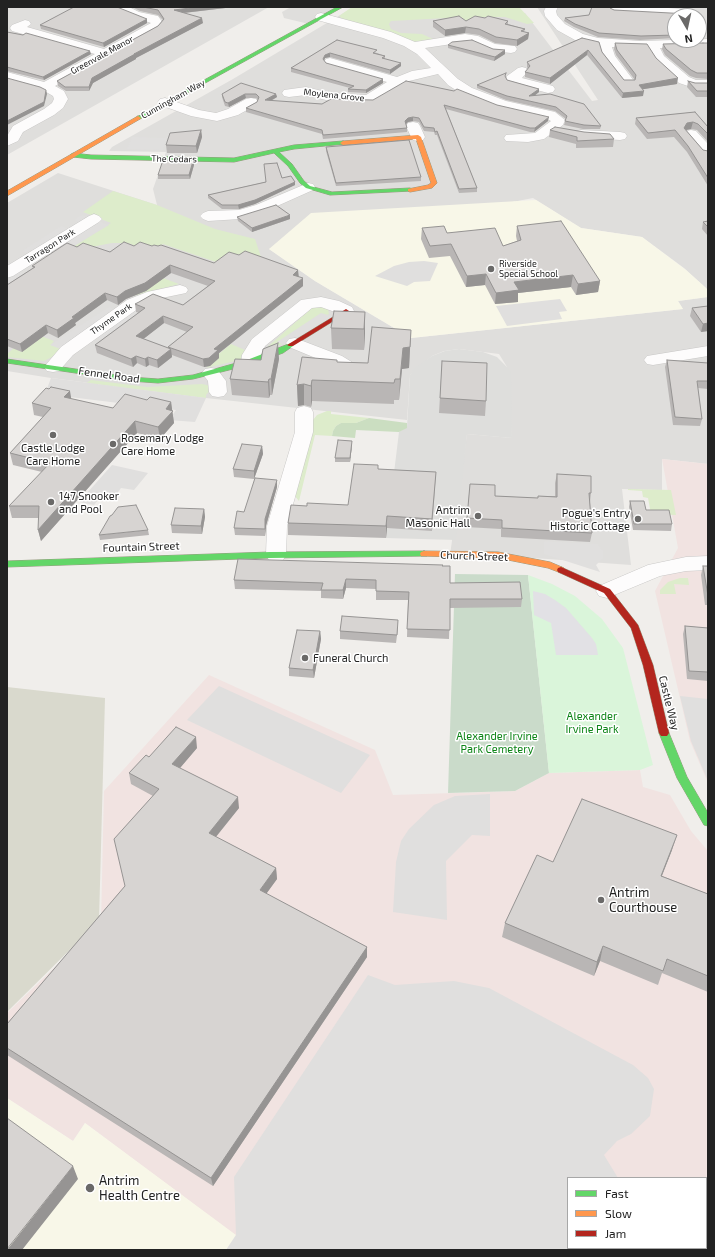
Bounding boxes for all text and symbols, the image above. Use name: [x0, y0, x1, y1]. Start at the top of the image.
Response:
north arrow: [667, 8, 707, 48]
text: N: [684, 32, 694, 46]
street label: Greenvale Manor: [69, 33, 135, 77]
street label: Cunningham Way: [139, 77, 207, 121]
street label: Moylena Grove: [303, 86, 365, 104]
street label: The Cedars: [151, 153, 197, 165]
street label: Tarragon Park: [23, 226, 77, 266]
place label: Riverside Special School: [499, 259, 558, 280]
marker: Riverside Special School: [486, 264, 496, 274]
street label: Thyme Park: [88, 301, 134, 337]
street label: Fennel Road: [78, 364, 140, 386]
marker: Castle Lodge Care Home: [48, 430, 58, 440]
place label: Rosemary Lodge Care Home: [121, 431, 204, 457]
marker: Rosemary Lodge Care Home: [108, 439, 118, 449]
place label: Castle Lodge Care Home: [21, 441, 85, 467]
place label: 147 Snooker and Pool: [59, 489, 119, 515]
marker: 147 Snooker and Pool: [46, 497, 56, 507]
place label: Antrim Masonic Hall: [406, 503, 470, 529]
place label: Pogue's Entry Historic Cottage: [550, 506, 630, 532]
marker: Antrim Masonic Hall: [473, 511, 483, 521]
marker: Pogue's Entry Historic Cottage: [633, 514, 643, 524]
street label: Fountain Street: [102, 539, 180, 555]
street label: Church Street: [440, 548, 508, 564]
place label: Funeral Church: [313, 651, 388, 665]
marker: Funeral Church: [300, 653, 310, 663]
street label: Castle Way: [656, 674, 682, 732]
park label: Alexander Irvine Park: [565, 709, 619, 735]
park label: Alexander Irvine Park Cemetery: [456, 729, 538, 755]
place label: Antrim Courthouse: [609, 885, 677, 916]
marker: Antrim Courthouse: [596, 895, 606, 905]
place label: Antrim Health Centre: [99, 1173, 180, 1204]
legend: [567, 1177, 707, 1249]
marker: Antrim Health Centre: [84, 1182, 96, 1194]
text: Fast: [605, 1186, 628, 1200]
text: Slow: [605, 1206, 632, 1220]
text: Jam: [605, 1226, 626, 1240]

